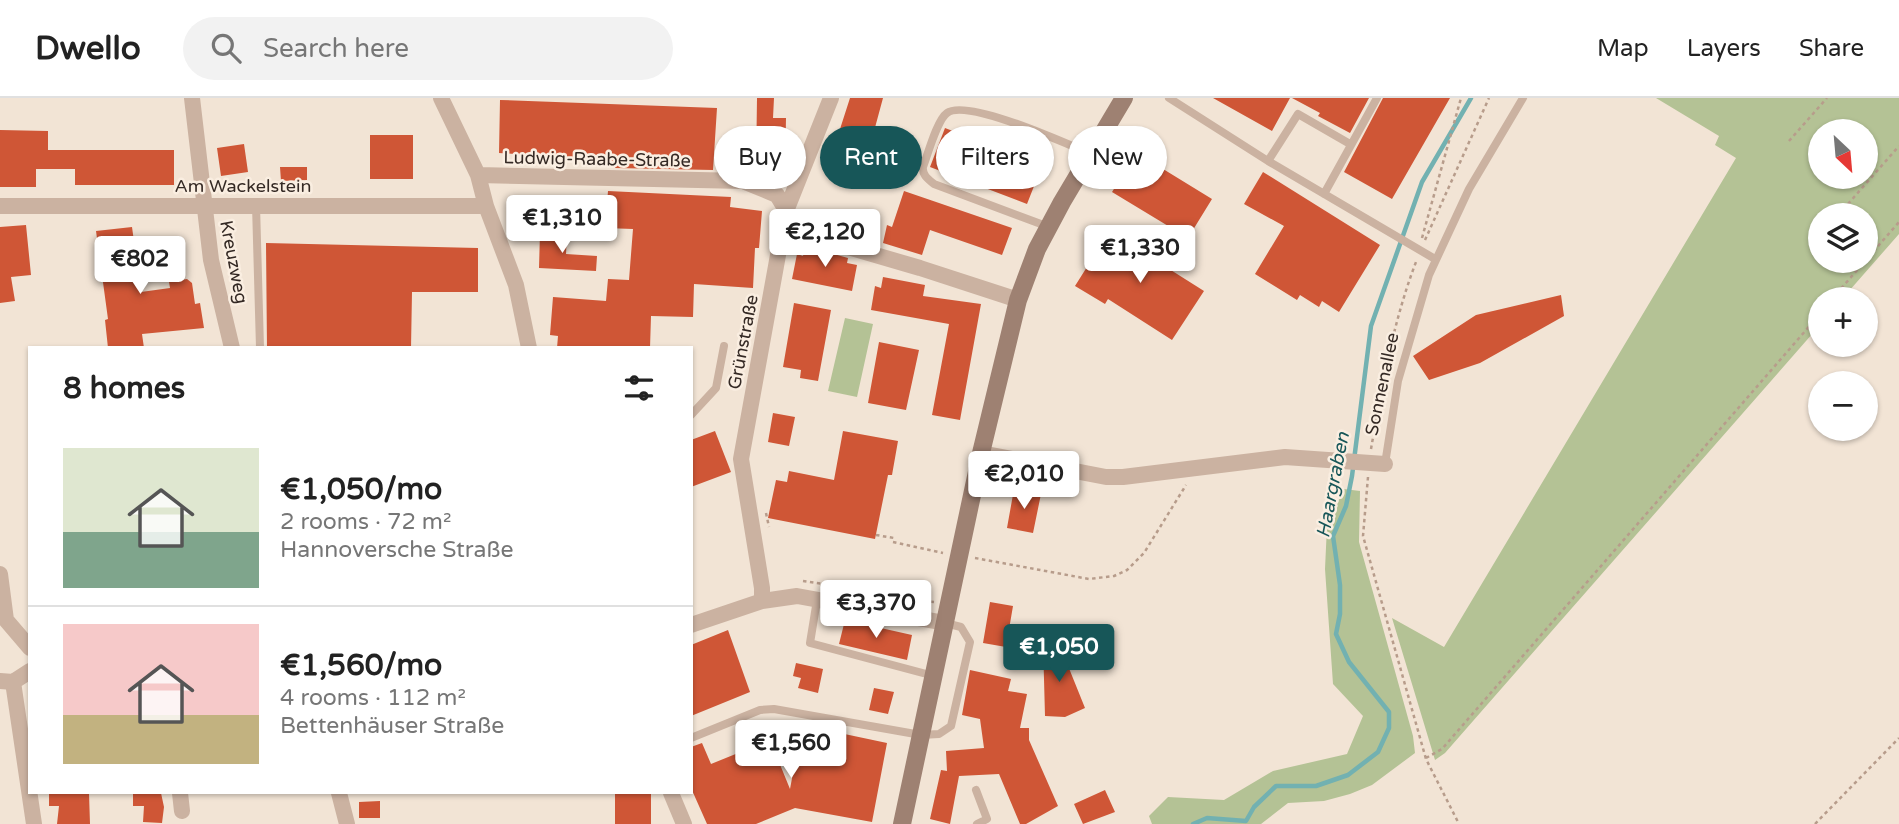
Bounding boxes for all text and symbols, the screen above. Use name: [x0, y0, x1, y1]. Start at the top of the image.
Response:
search box: [183, 17, 673, 80]
text: Dwello: [35, 29, 141, 68]
icon: search: [207, 29, 245, 67]
text: Search here: [263, 33, 409, 64]
text: Map: [1597, 34, 1649, 63]
text: Layers: [1687, 34, 1761, 63]
text: Share: [1799, 34, 1864, 63]
north arrow: [1808, 119, 1878, 189]
map controls: [1808, 119, 1878, 441]
chip: Buy: [714, 126, 806, 189]
chip: Rent: [820, 126, 922, 189]
chip: Filters: [936, 126, 1054, 189]
chip: New: [1068, 126, 1167, 189]
street label: Ludwig-Raabe-Straße: [503, 146, 691, 172]
street label: Am Wackelstein: [175, 175, 311, 197]
pin: €1,310: [505, 195, 619, 255]
button: layers: [1808, 203, 1878, 273]
text: €1,310: [522, 204, 602, 232]
pin: €2,120: [768, 209, 882, 269]
street label: Kreuzweg: [215, 218, 253, 306]
text: €2,120: [785, 218, 865, 246]
pin: €1,330: [1083, 226, 1197, 285]
text: €1,330: [1100, 234, 1180, 262]
pin: €802: [99, 236, 181, 296]
text: €802: [110, 245, 170, 273]
button: +: [1808, 287, 1878, 357]
street label: Grünstraße: [723, 293, 763, 391]
street label: Sonnenallee: [1360, 331, 1404, 437]
icon: filters: [620, 369, 658, 407]
text: 8 homes: [63, 370, 185, 407]
button: −: [1808, 371, 1878, 441]
water label: Haargraben: [1312, 430, 1354, 540]
pin: €2,010: [967, 452, 1081, 511]
text: €2,010: [984, 460, 1064, 488]
text: €1,050/mo: [280, 471, 442, 508]
icon: home: [119, 476, 203, 560]
text: 2 rooms · 72 m²: [280, 508, 451, 536]
text: Hannoversche Straße: [280, 536, 513, 564]
pin: €3,370: [819, 580, 933, 640]
text: €3,370: [836, 589, 916, 617]
pin: €1,050: [1002, 624, 1116, 684]
text: €1,050: [1019, 633, 1099, 661]
text: €1,560/mo: [280, 647, 442, 684]
icon: home: [119, 652, 203, 736]
text: 4 rooms · 112 m²: [280, 684, 466, 712]
text: Bettenhäuser Straße: [280, 712, 504, 740]
pin: €1,560: [734, 720, 848, 780]
text: €1,560: [751, 729, 831, 757]

